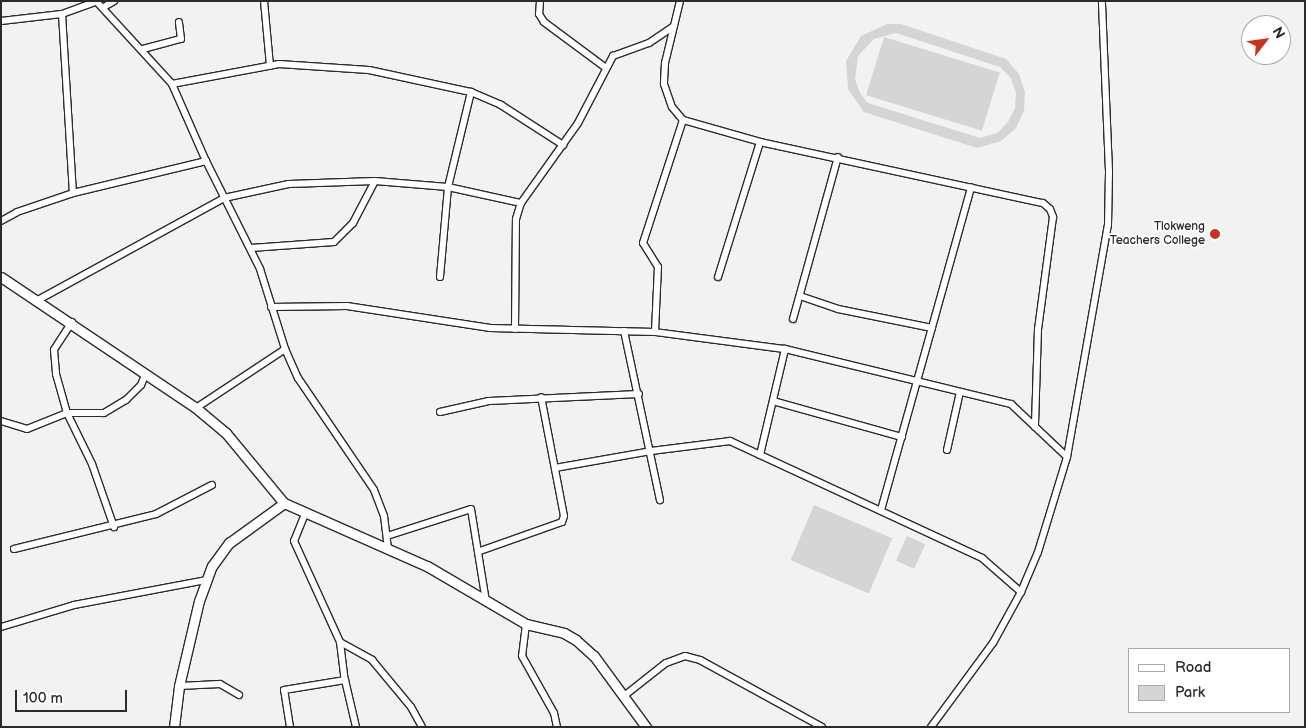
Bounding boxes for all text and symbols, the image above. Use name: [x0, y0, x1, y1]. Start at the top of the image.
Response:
north arrow: [1241, 15, 1291, 65]
text: N: [1269, 24, 1289, 42]
place label: Tlokweng Teachers College: [1110, 220, 1205, 248]
marker: Tlokweng Teachers College: [1209, 228, 1221, 240]
legend: [1128, 648, 1291, 713]
text: Road: [1175, 658, 1211, 677]
scale bar: [18, 680, 130, 712]
text: Park: [1175, 683, 1205, 702]
text: 100 m: [23, 689, 63, 708]

